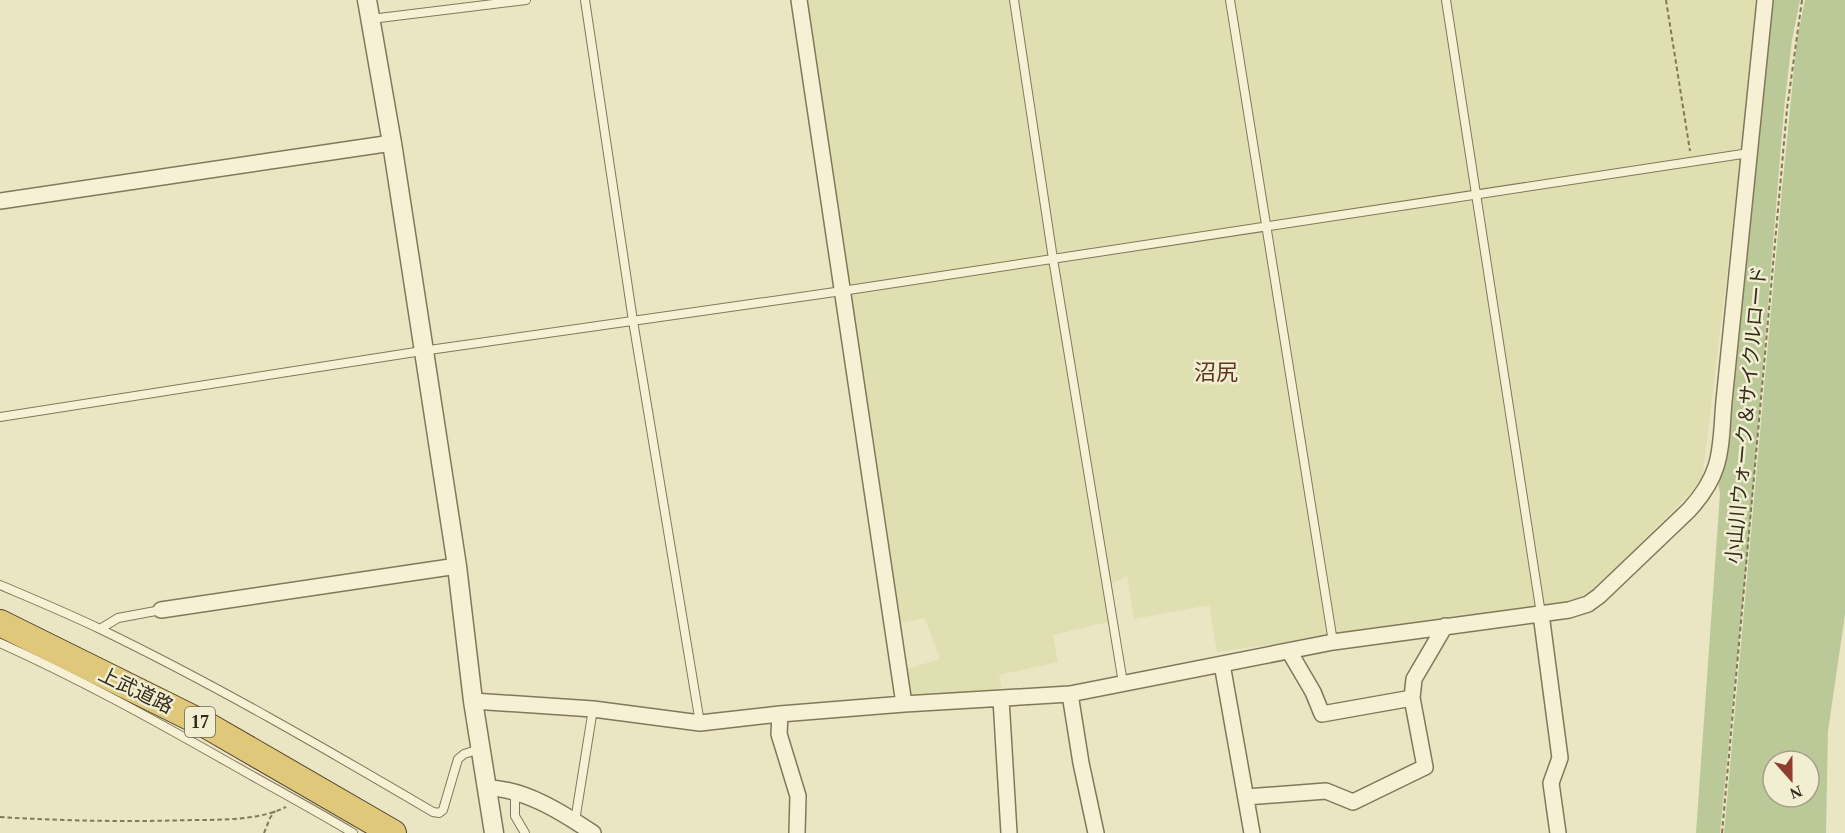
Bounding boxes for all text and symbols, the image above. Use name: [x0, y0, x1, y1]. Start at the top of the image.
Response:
street label: 小山川ウォーク＆サイクルロード: [1722, 265, 1770, 565]
district label: 沼尻: [1194, 360, 1238, 385]
street label: 上武道路: [95, 663, 177, 717]
road number: 17: [185, 707, 215, 737]
north arrow: [1761, 749, 1821, 809]
text: N: [1787, 783, 1805, 803]

